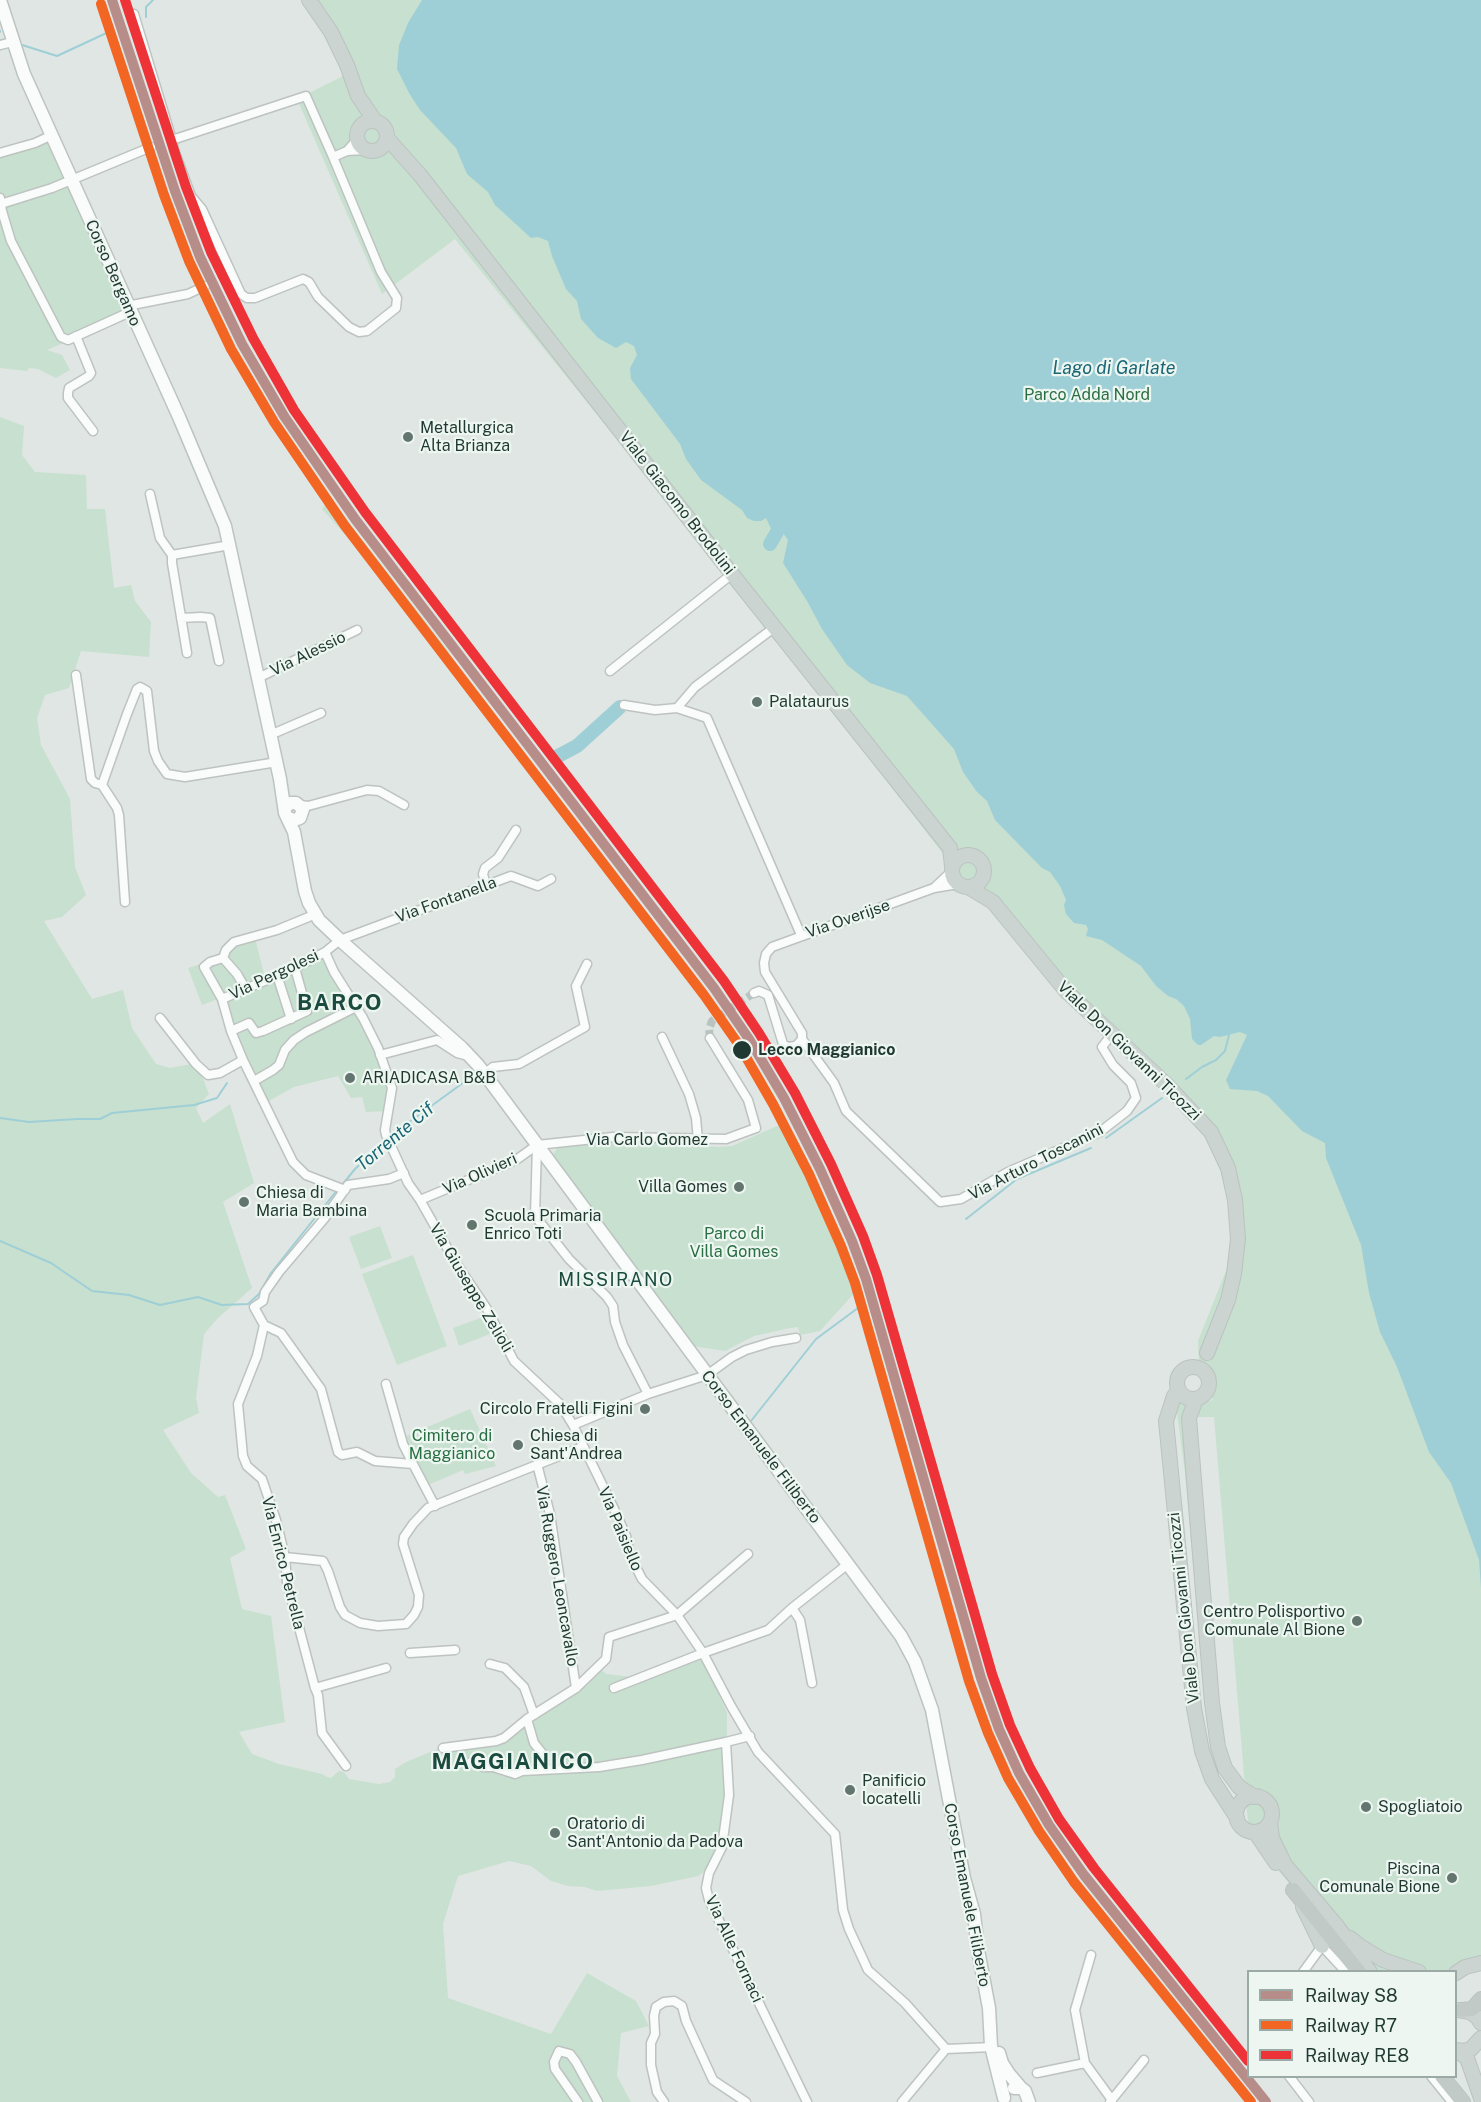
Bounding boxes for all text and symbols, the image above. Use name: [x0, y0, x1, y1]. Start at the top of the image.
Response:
street label: Corso Bergamo: [81, 217, 145, 329]
water label: Lago di Garlate: [1052, 357, 1176, 379]
park label: Parco Adda Nord: [1024, 385, 1150, 405]
place label: Metallurgica Alta Brianza: [420, 418, 514, 456]
street label: Viale Giacomo Brodolini: [615, 428, 739, 578]
marker: Metallurgica Alta Brianza: [401, 430, 415, 444]
street label: Via Alessio: [267, 628, 349, 680]
place label: Palataurus: [769, 692, 849, 712]
marker: Palataurus: [750, 695, 764, 709]
street label: Via Fontanella: [393, 873, 499, 927]
street label: Via Overijse: [803, 896, 893, 942]
street label: Via Pergolesi: [226, 946, 322, 1004]
street label: Viale Don Giovanni Ticozzi: [1053, 977, 1205, 1125]
district label: BARCO: [297, 990, 383, 1016]
marker: Lecco Maggianico: [731, 1039, 753, 1061]
place label: Lecco Maggianico: [758, 1040, 895, 1060]
place label: ARIADICASA B&B: [362, 1068, 496, 1088]
marker: ARIADICASA B&B: [343, 1071, 357, 1085]
water label: Torrente Cif: [351, 1098, 439, 1176]
street label: Via Arturo Toscanini: [965, 1120, 1107, 1204]
street label: Via Carlo Gomez: [586, 1130, 708, 1150]
street label: Via Olivieri: [440, 1149, 520, 1199]
place label: Villa Gomes: [638, 1177, 727, 1197]
marker: Villa Gomes: [732, 1180, 746, 1194]
place label: Chiesa di Maria Bambina: [256, 1183, 367, 1221]
marker: Chiesa di Maria Bambina: [237, 1195, 251, 1209]
place label: Scuola Primaria Enrico Toti: [484, 1206, 601, 1244]
marker: Scuola Primaria Enrico Toti: [465, 1218, 479, 1232]
street label: Via Giuseppe Zelioli: [425, 1220, 517, 1356]
park label: Parco di Villa Gomes: [690, 1224, 778, 1262]
district label: MISSIRANO: [558, 1269, 674, 1291]
street label: Corso Emanuele Filiberto: [697, 1367, 825, 1527]
place label: Circolo Fratelli Figini: [480, 1399, 633, 1419]
marker: Circolo Fratelli Figini: [638, 1402, 652, 1416]
park label: Cimitero di Maggianico: [409, 1426, 495, 1464]
place label: Chiesa di Sant'Andrea: [530, 1426, 622, 1464]
marker: Chiesa di Sant'Andrea: [511, 1438, 525, 1452]
street label: Via Ruggero Leoncavallo: [532, 1484, 582, 1668]
street label: Via Paisiello: [594, 1484, 646, 1574]
street label: Via Enrico Petrella: [257, 1494, 309, 1632]
street label: Viale Don Giovanni Ticozzi: [1164, 1511, 1204, 1705]
place label: Centro Polisportivo Comunale Al Bione: [1203, 1602, 1345, 1640]
marker: Centro Polisportivo Comunale Al Bione: [1350, 1614, 1364, 1628]
district label: MAGGIANICO: [431, 1749, 595, 1775]
place label: Panificio locatelli: [862, 1771, 926, 1809]
marker: Panificio locatelli: [843, 1783, 857, 1797]
place label: Spogliatoio: [1378, 1797, 1462, 1817]
marker: Spogliatoio: [1359, 1800, 1373, 1814]
street label: Corso Emanuele Filiberto: [940, 1802, 994, 1988]
place label: Oratorio di Sant'Antonio da Padova: [567, 1814, 743, 1852]
marker: Oratorio di Sant'Antonio da Padova: [548, 1826, 562, 1840]
place label: Piscina Comunale Bione: [1319, 1859, 1440, 1897]
marker: Piscina Comunale Bione: [1445, 1871, 1459, 1885]
street label: Via Alle Fornaci: [701, 1892, 767, 2006]
legend: [1247, 1970, 1457, 2078]
text: Railway S8: [1305, 1985, 1398, 2006]
text: Railway R7: [1305, 2015, 1397, 2036]
text: Railway RE8: [1305, 2045, 1409, 2066]

